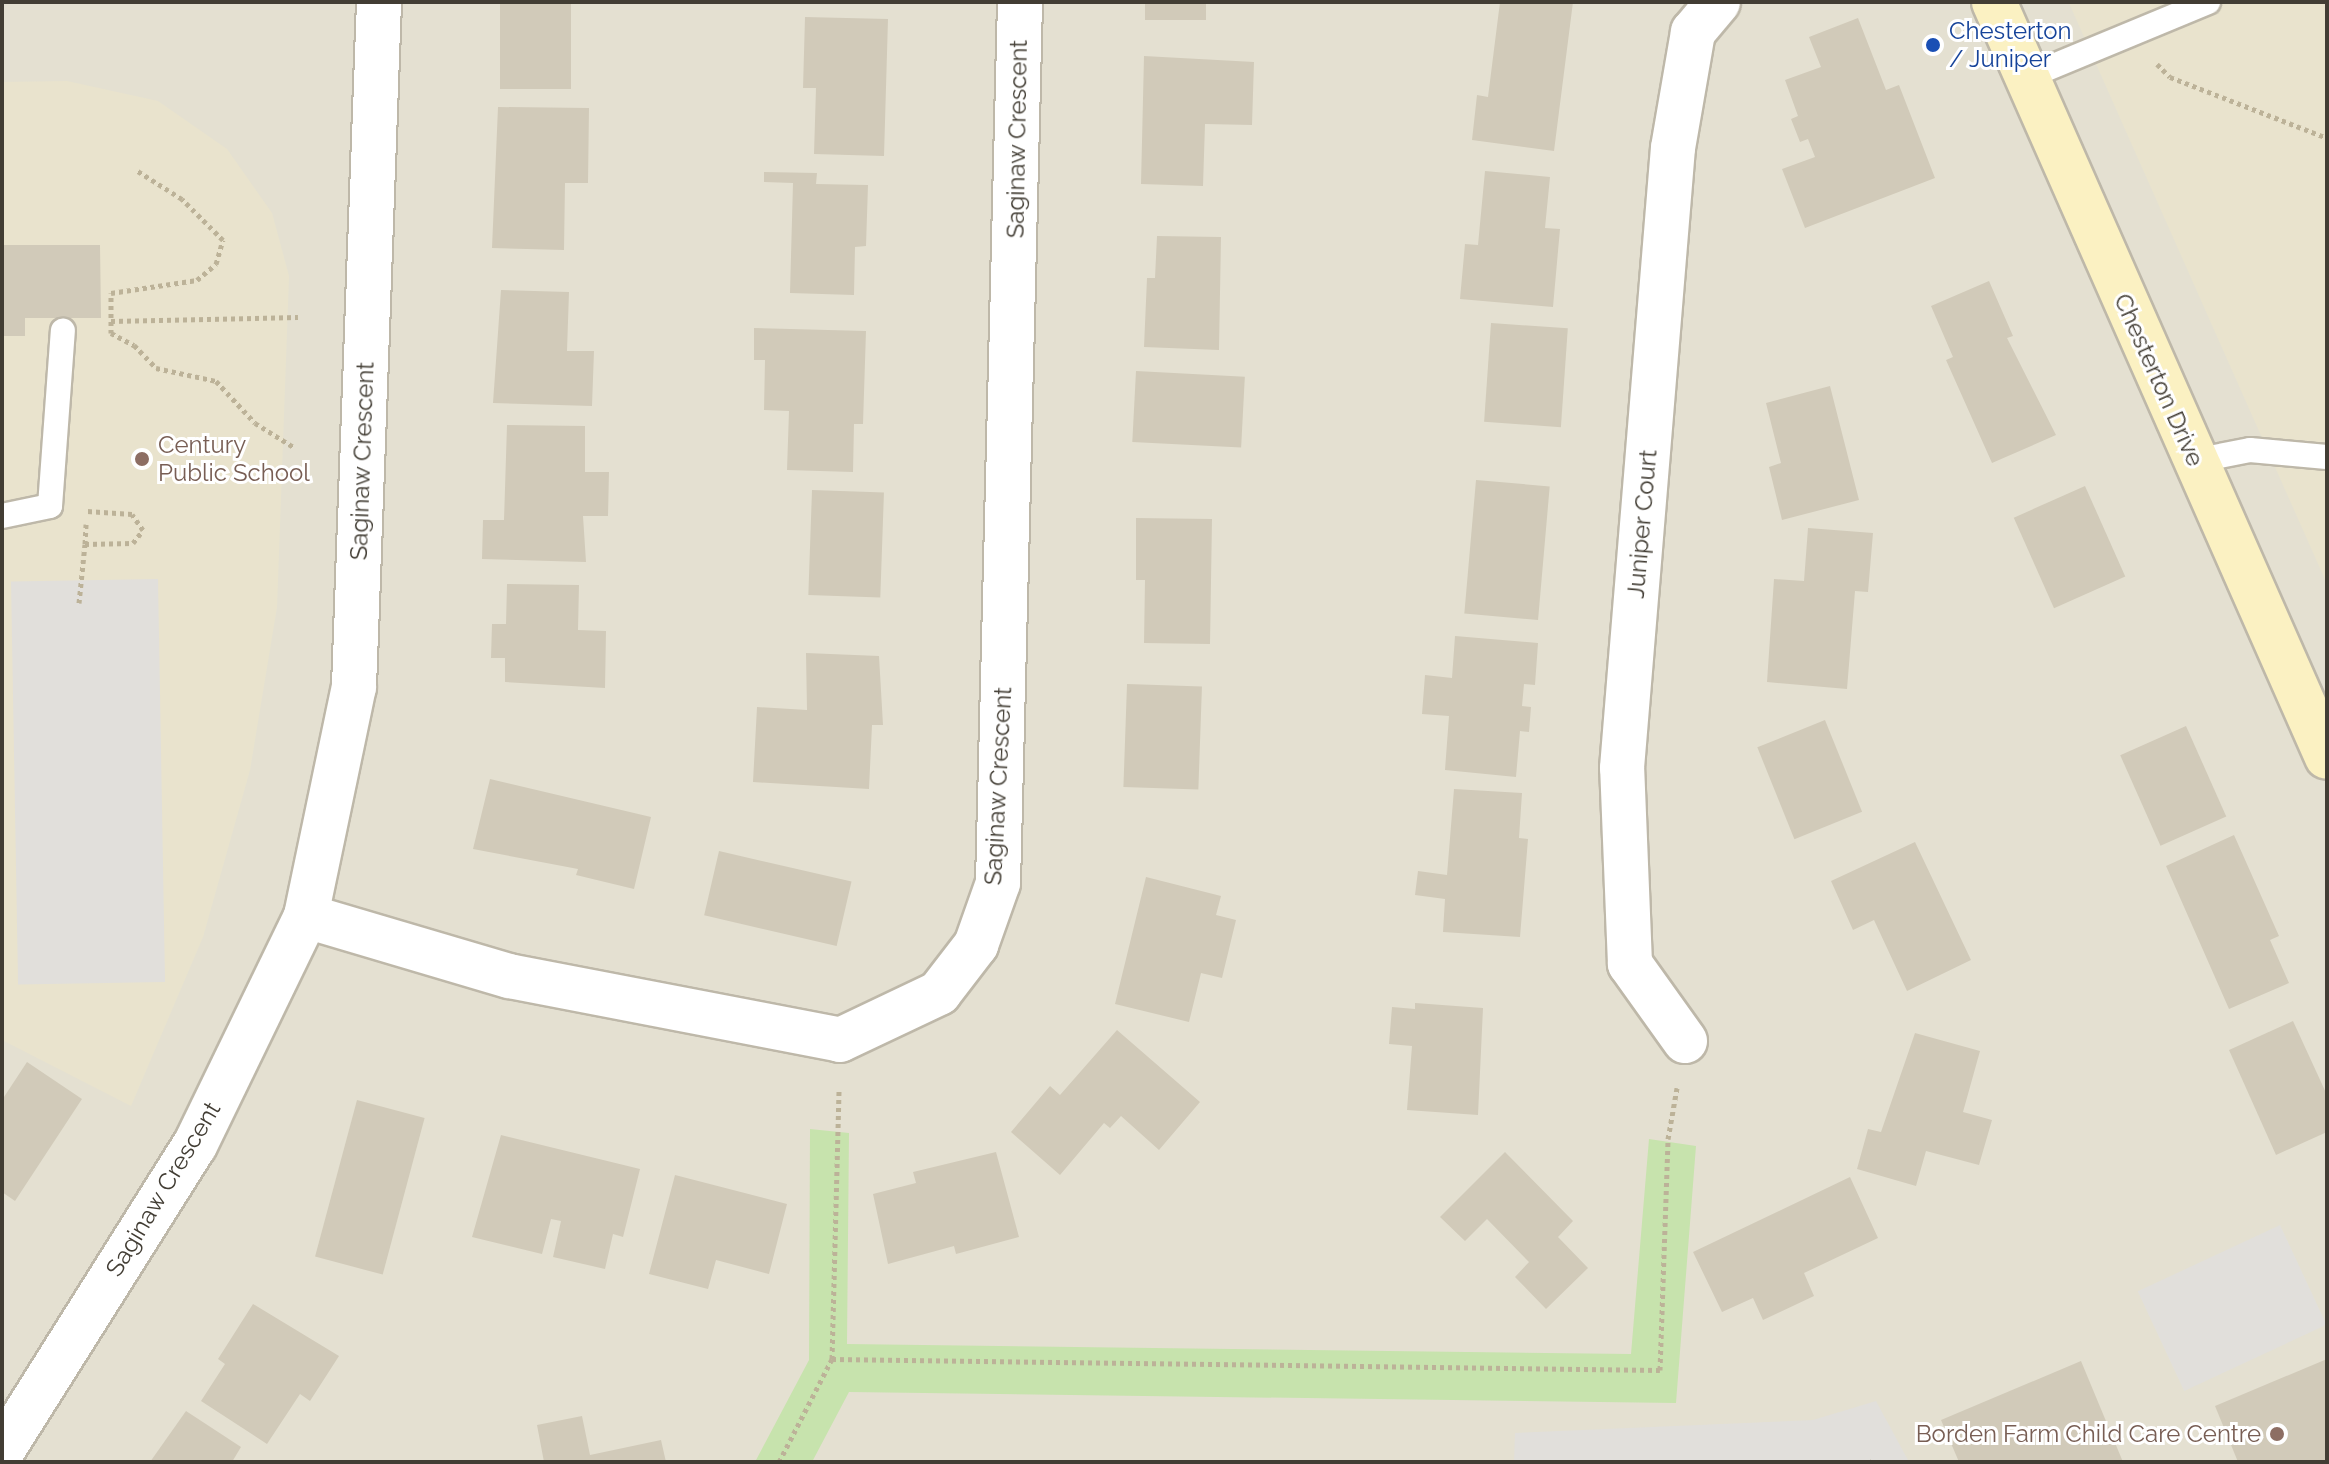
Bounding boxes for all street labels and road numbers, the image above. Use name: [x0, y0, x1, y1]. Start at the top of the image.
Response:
street label: Saginaw Crescent: [1001, 39, 1033, 239]
street label: Chesterton Drive: [2108, 289, 2210, 471]
street label: Saginaw Crescent: [344, 361, 380, 561]
street label: Juniper Court: [1621, 448, 1663, 600]
street label: Saginaw Crescent: [978, 686, 1018, 886]
street label: Saginaw Crescent: [99, 1096, 227, 1282]

